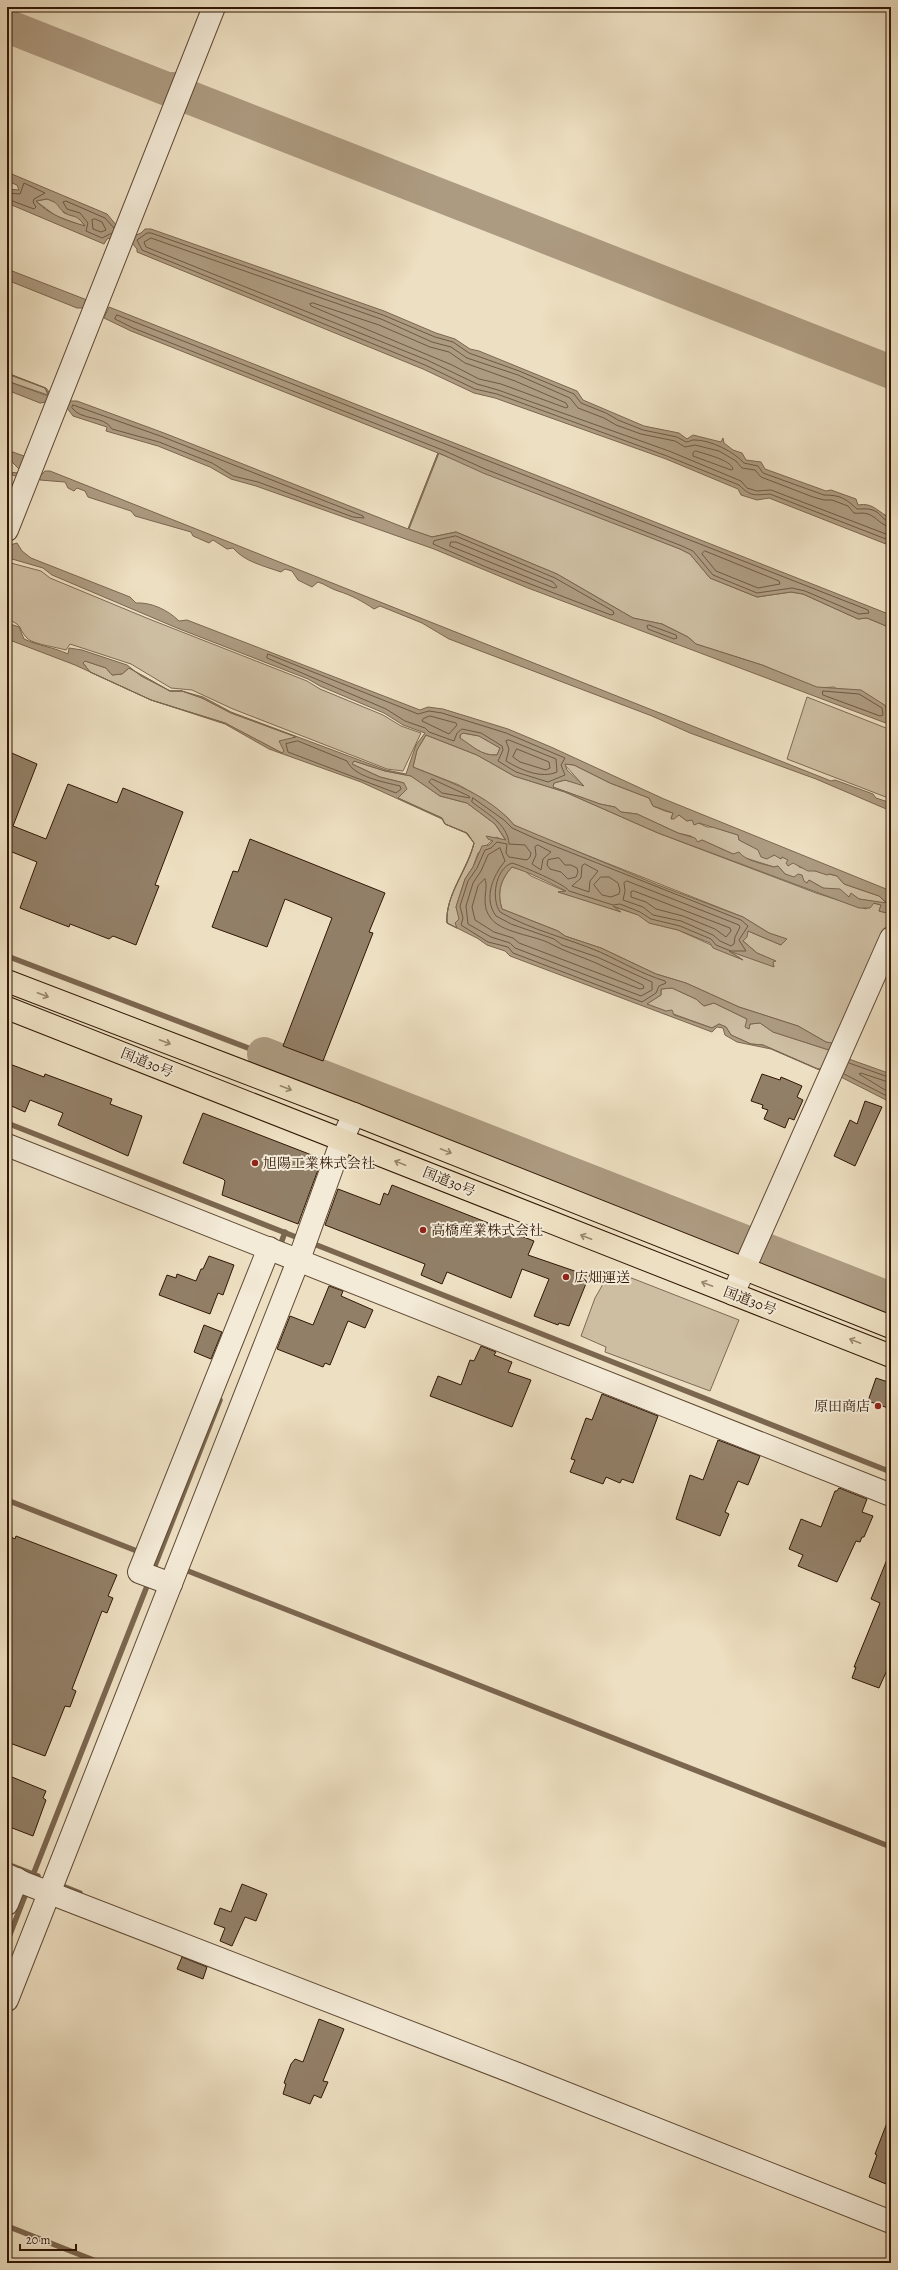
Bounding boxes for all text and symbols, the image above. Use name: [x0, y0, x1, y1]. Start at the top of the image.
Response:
one-way arrow: [37, 992, 49, 1000]
one-way arrow: [158, 1038, 170, 1046]
street label: 国道30号: [118, 1044, 176, 1082]
one-way arrow: [280, 1085, 292, 1093]
one-way arrow: [440, 1147, 452, 1155]
place label: 旭陽工業株式会社: [263, 1154, 375, 1173]
marker: 旭陽工業株式会社: [250, 1158, 260, 1168]
one-way arrow: [395, 1159, 407, 1167]
street label: 国道30号: [420, 1163, 478, 1201]
place label: 高橋産業株式会社: [431, 1221, 543, 1240]
marker: 高橋産業株式会社: [418, 1225, 428, 1235]
one-way arrow: [581, 1232, 593, 1240]
place label: 広畑運送: [574, 1268, 630, 1287]
marker: 広畑運送: [561, 1272, 571, 1282]
one-way arrow: [702, 1280, 714, 1287]
street label: 国道30号: [721, 1282, 779, 1320]
one-way arrow: [849, 1337, 861, 1345]
place label: 原田商店: [814, 1397, 870, 1416]
marker: 原田商店: [873, 1401, 883, 1411]
scale bar: [20, 2226, 76, 2252]
text: 20 m: [26, 2232, 50, 2248]

